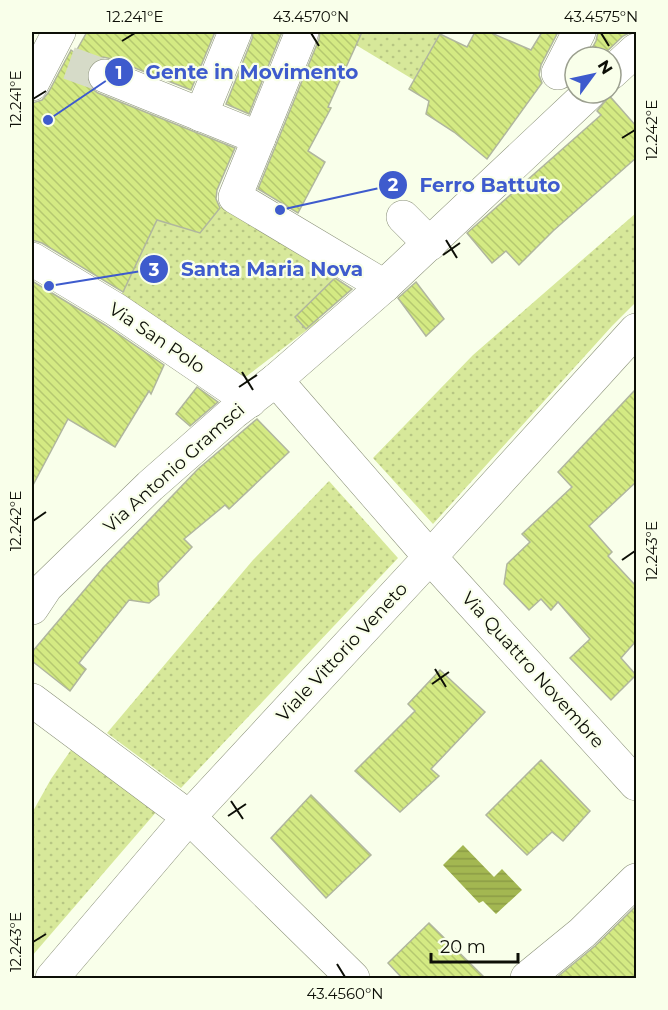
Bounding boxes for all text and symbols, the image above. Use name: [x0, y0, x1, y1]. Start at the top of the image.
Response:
text: 12.241°E: [107, 7, 163, 26]
text: 43.4570°N: [273, 7, 349, 26]
text: 43.4575°N: [564, 7, 638, 26]
north arrow: [563, 45, 623, 105]
callout: Gente in Movimento: [104, 53, 371, 91]
text: N: [594, 57, 617, 78]
text: Gente in Movimento: [146, 60, 358, 84]
text: 1: [115, 62, 123, 84]
text: 12.241°E: [6, 71, 25, 127]
text: 12.242°E: [642, 100, 661, 160]
callout: Ferro Battuto: [378, 166, 573, 204]
text: Ferro Battuto: [420, 173, 560, 197]
text: 2: [388, 174, 399, 196]
callout: Santa Maria Nova: [139, 250, 375, 288]
text: Santa Maria Nova: [181, 257, 363, 281]
text: 3: [148, 259, 160, 281]
street label: Via San Polo: [105, 298, 209, 378]
street label: Via Antonio Gramsci: [99, 399, 249, 537]
text: 12.242°E: [6, 491, 25, 551]
text: 12.243°E: [642, 521, 661, 581]
street label: Viale Vittorio Veneto: [272, 578, 412, 726]
street label: Via Quattro Novembre: [457, 587, 609, 753]
text: 12.243°E: [6, 912, 25, 972]
scale bar: [431, 926, 518, 964]
text: 20 m: [440, 936, 486, 958]
text: 43.4560°N: [306, 984, 384, 1003]

